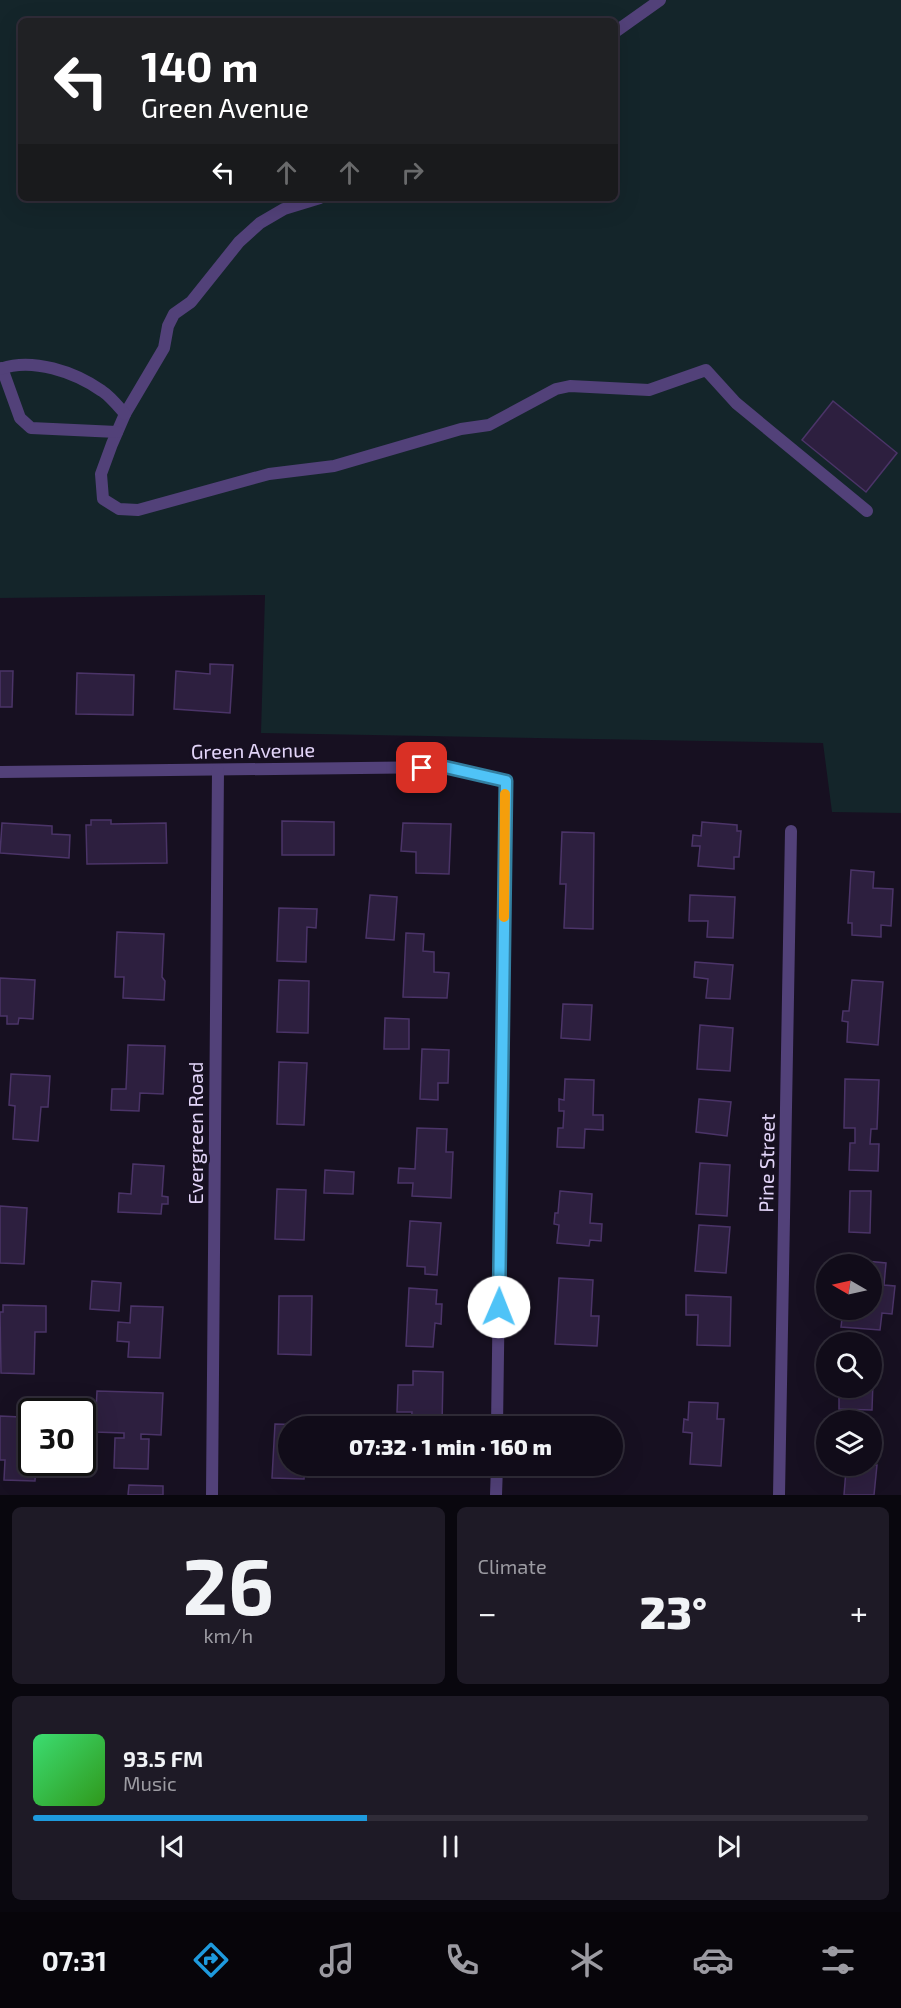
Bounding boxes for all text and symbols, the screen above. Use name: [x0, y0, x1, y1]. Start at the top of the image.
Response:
text: 140 m: [141, 40, 258, 90]
icon: left: [42, 42, 120, 120]
text: Green Avenue: [141, 91, 309, 123]
icon: left: [207, 156, 240, 189]
icon: ahead: [270, 156, 303, 189]
icon: ahead: [333, 156, 366, 189]
icon: right: [396, 156, 429, 189]
street label: Green Avenue: [191, 737, 315, 763]
pin: [396, 742, 447, 793]
icon: arrive: [405, 751, 438, 784]
street label: Evergreen Road: [183, 1062, 207, 1204]
street label: Pine Street: [753, 1113, 779, 1213]
north arrow: [816, 1254, 882, 1320]
map controls: [816, 1254, 882, 1476]
position arrow: [467, 1275, 531, 1339]
button: search: [816, 1332, 882, 1398]
speed limit sign: 30: [18, 1398, 96, 1476]
button: layers: [816, 1410, 882, 1476]
text: 07:32 · 1 min · 160 m: [349, 1433, 552, 1459]
text: 26: [183, 1537, 274, 1631]
text: Climate: [478, 1554, 547, 1578]
text: 23°: [640, 1584, 707, 1638]
text: −: [478, 1592, 497, 1632]
text: +: [850, 1592, 868, 1632]
text: km/h: [203, 1623, 253, 1647]
text: 93.5 FM: [123, 1745, 203, 1771]
text: Music: [123, 1771, 177, 1795]
icon: previous: [156, 1830, 189, 1863]
icon: pause: [434, 1830, 467, 1863]
icon: next: [712, 1830, 745, 1863]
icon: directions: [190, 1939, 232, 1981]
icon: music: [316, 1939, 358, 1981]
icon: phone: [441, 1939, 483, 1981]
icon: climate: [566, 1939, 608, 1981]
icon: car: [692, 1939, 734, 1981]
icon: filters: [817, 1939, 859, 1981]
text: 07:31: [42, 1944, 107, 1976]

